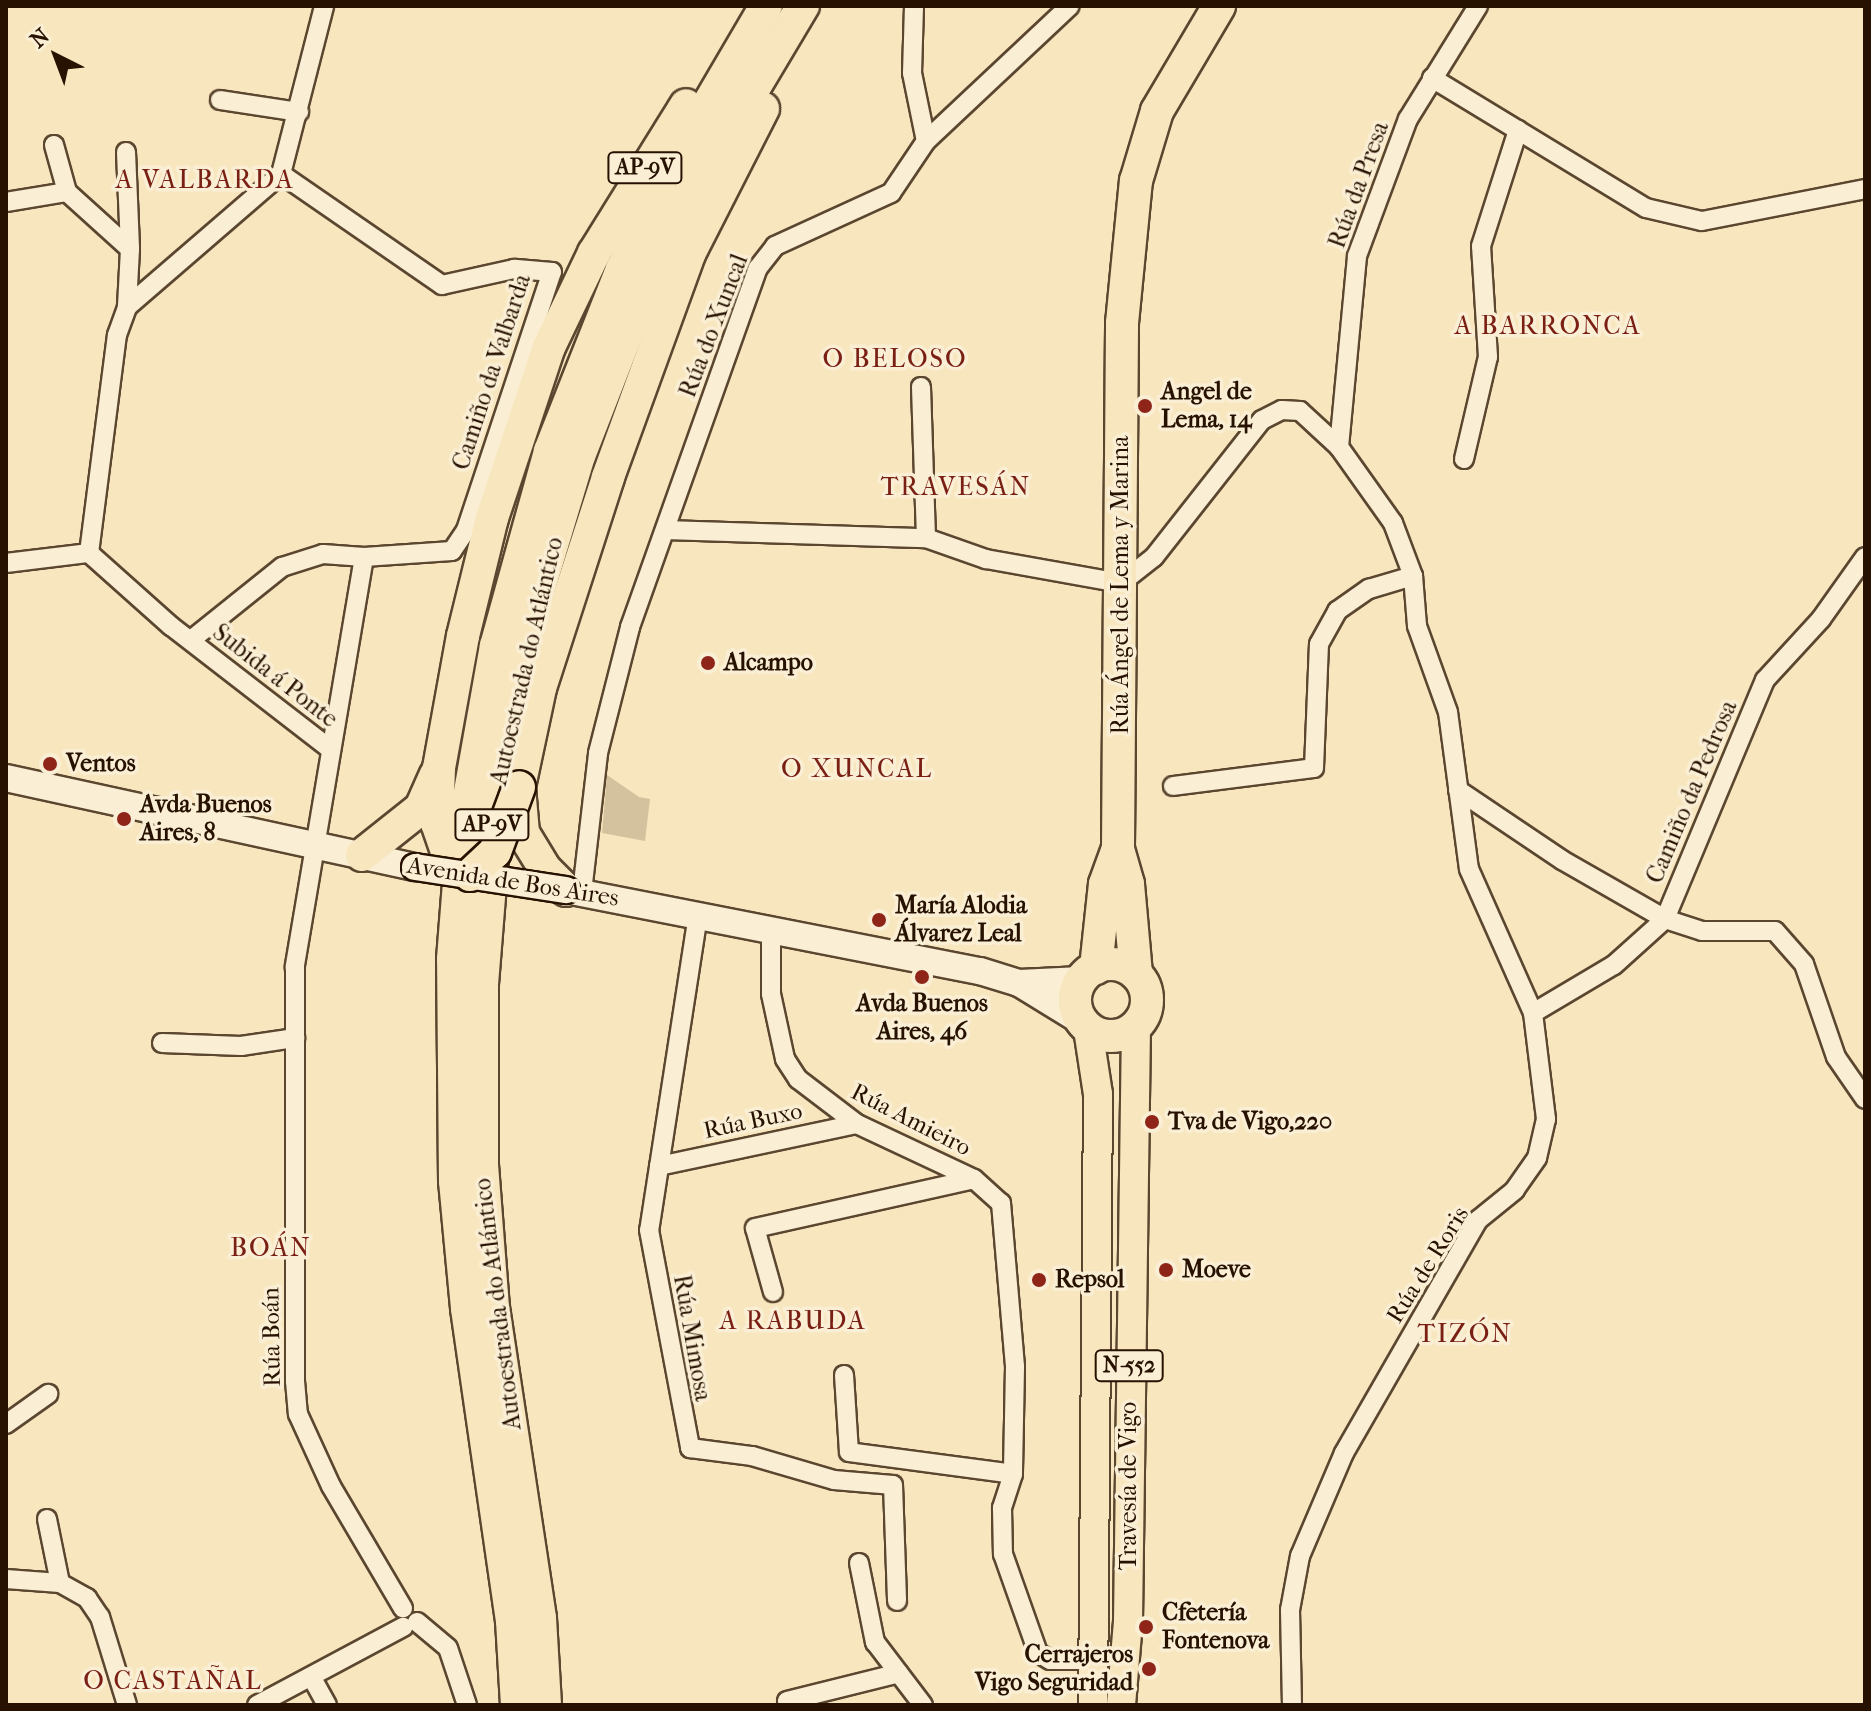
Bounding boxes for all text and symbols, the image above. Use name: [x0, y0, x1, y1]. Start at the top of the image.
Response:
north arrow: [16, 16, 96, 96]
text: N: [25, 23, 55, 53]
street label: Rúa da Presa: [1323, 118, 1395, 252]
road number: AP-9V: [607, 150, 683, 186]
district label: A VALBARDA: [115, 164, 295, 196]
street label: Rúa do Xuncal: [673, 250, 755, 402]
street label: Camiño da Valbarda: [447, 270, 537, 474]
district label: A BARRONCA: [1454, 310, 1642, 342]
district label: O BELOSO: [822, 343, 968, 375]
place label: Angel de Lema, 14: [1161, 378, 1252, 434]
marker: Angel de Lema, 14: [1136, 397, 1154, 415]
street label: Rúa Ángel de Lema y Marina: [1107, 436, 1135, 734]
district label: TRAVESÁN: [881, 471, 1031, 503]
street label: Autoestrada do Atlántico: [484, 534, 570, 788]
street label: Subida á Ponte: [207, 618, 343, 734]
place label: Alcampo: [724, 649, 813, 677]
marker: Alcampo: [699, 654, 717, 672]
street label: Camiño da Pedrosa: [1640, 696, 1744, 888]
place label: Ventos: [66, 750, 135, 778]
district label: O XUNCAL: [781, 753, 933, 785]
marker: Ventos: [41, 755, 59, 773]
place label: Avda Buenos Aires, 8: [140, 791, 272, 847]
road number: AP-9V: [454, 807, 530, 843]
marker: Avda Buenos Aires, 8: [115, 810, 133, 828]
street label: Avenida de Bos Aires: [405, 851, 621, 913]
place label: María Alodia Álvarez Leal: [895, 892, 1027, 948]
marker: María Alodia Álvarez Leal: [870, 911, 888, 929]
marker: Avda Buenos Aires, 46: [913, 968, 931, 986]
place label: Avda Buenos Aires, 46: [856, 990, 988, 1046]
street label: Rúa Amieiro: [846, 1078, 976, 1162]
street label: Rúa Buxo: [701, 1096, 805, 1146]
place label: Tva de Vigo,220: [1168, 1108, 1332, 1136]
marker: Tva de Vigo,220: [1143, 1113, 1161, 1131]
street label: Autoestrada do Atlántico: [468, 1176, 528, 1432]
street label: Rúa de Roris: [1381, 1201, 1475, 1329]
district label: BOÁN: [230, 1232, 312, 1264]
place label: Moeve: [1182, 1256, 1251, 1284]
marker: Moeve: [1157, 1261, 1175, 1279]
place label: Repsol: [1055, 1266, 1124, 1294]
marker: Repsol: [1030, 1271, 1048, 1289]
street label: Rúa Mimosa: [667, 1273, 717, 1403]
street label: Rúa Boán: [257, 1287, 287, 1387]
district label: A RABUDA: [719, 1305, 867, 1337]
district label: TIZÓN: [1417, 1318, 1513, 1350]
road number: N-552: [1093, 1348, 1165, 1384]
street label: Travesía de Vigo: [1115, 1402, 1143, 1570]
place label: Cfetería Fontenova: [1162, 1599, 1269, 1655]
marker: Cfetería Fontenova: [1137, 1618, 1155, 1636]
place label: Cerrajeros Vigo Seguridad: [975, 1641, 1133, 1697]
marker: Cerrajeros Vigo Seguridad: [1140, 1660, 1158, 1678]
district label: O CASTAÑAL: [83, 1665, 263, 1697]

